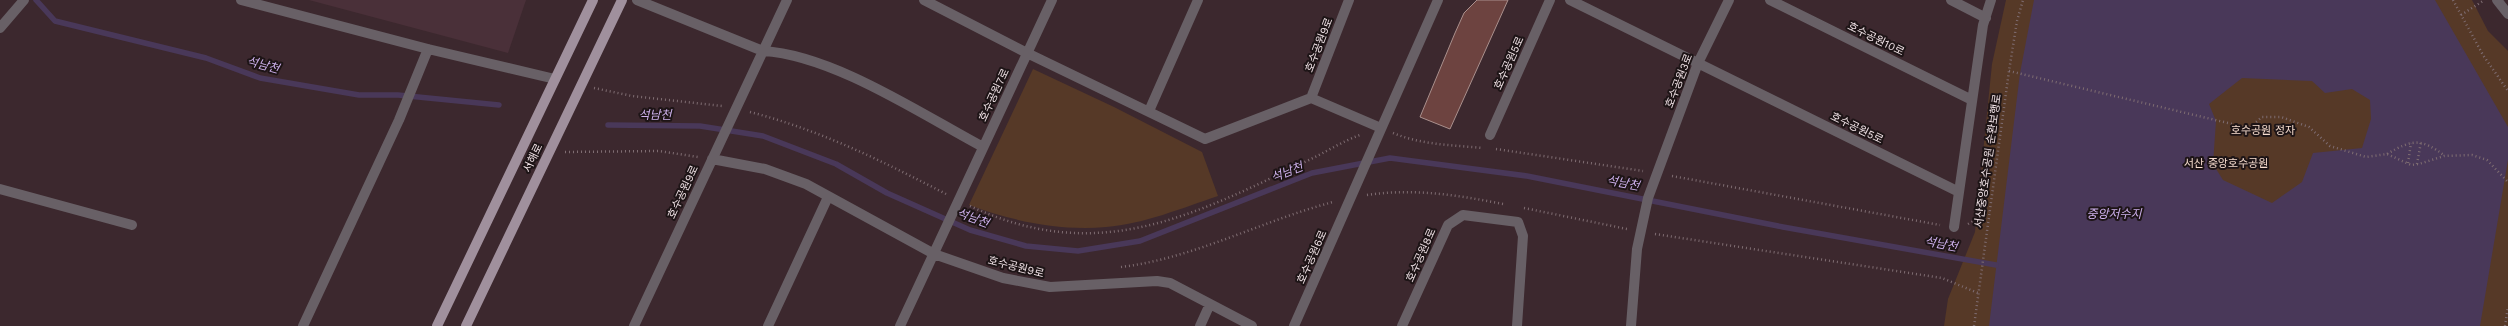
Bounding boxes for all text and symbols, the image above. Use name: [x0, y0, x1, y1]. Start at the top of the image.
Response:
street label: 호수공원9로: [1303, 16, 1335, 74]
street label: 호수공원10로: [1845, 20, 1907, 58]
street label: 호수공원5로: [1491, 34, 1527, 92]
street label: 호수공원3로: [1663, 52, 1695, 110]
water label: 석남천: [245, 54, 283, 77]
street label: 호수공원7로: [976, 67, 1012, 123]
street label: 서산중앙호수공원 순환보행로: [1972, 93, 2004, 229]
water label: 석남천: [638, 108, 674, 122]
street label: 호수공원5로: [1829, 110, 1885, 146]
park label: 호수공원 정자: [2231, 124, 2295, 137]
street label: 서해로: [521, 142, 545, 174]
park label: 서산 중앙호수공원: [2184, 157, 2268, 170]
water label: 석남천: [1269, 159, 1307, 184]
street label: 호수공원9로: [665, 163, 701, 221]
water label: 석남천: [1605, 173, 1643, 193]
water label: 석남천: [955, 206, 993, 231]
water label: 중앙저수지: [2086, 207, 2143, 221]
street label: 호수공원8로: [1403, 226, 1439, 284]
street label: 호수공원6로: [1294, 228, 1330, 286]
water label: 석남천: [1923, 234, 1961, 254]
street label: 호수공원9로: [987, 254, 1045, 280]

